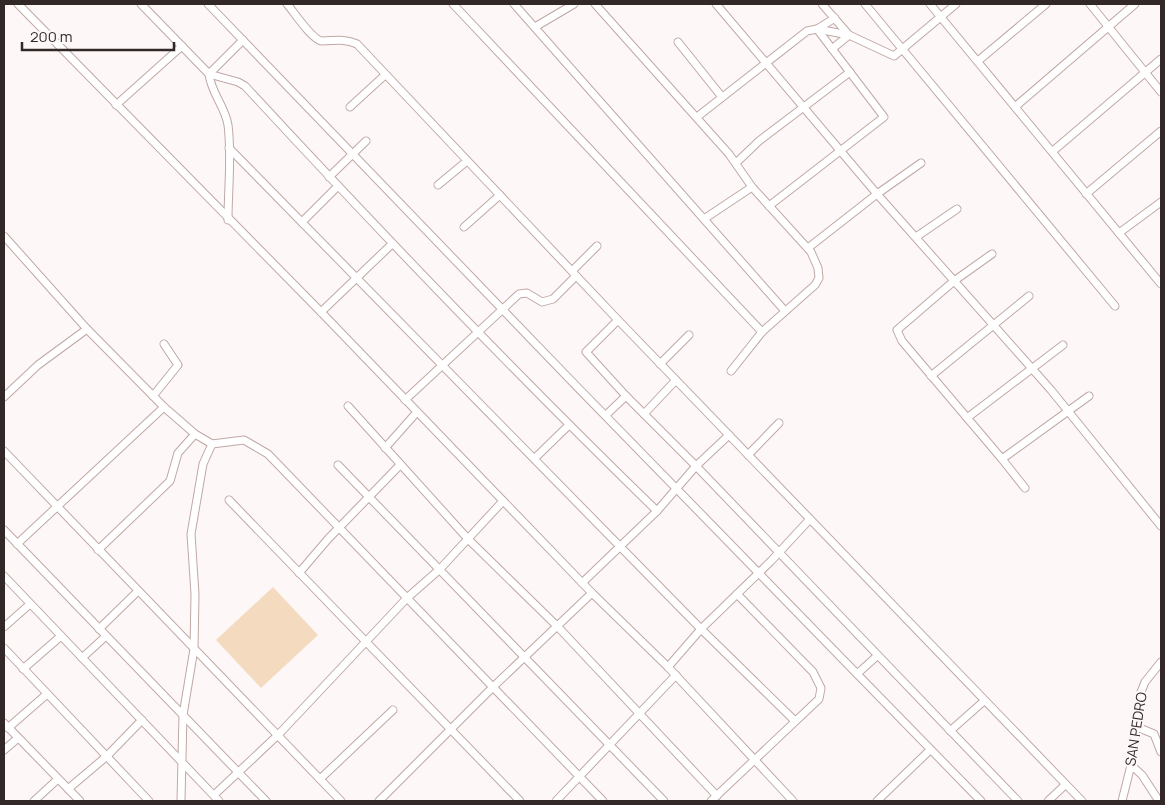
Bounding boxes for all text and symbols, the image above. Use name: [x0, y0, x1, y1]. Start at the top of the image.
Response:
scale bar: [22, 20, 175, 52]
text: 200 m: [30, 26, 73, 47]
street label: SAN PEDRO: [1120, 691, 1151, 767]

